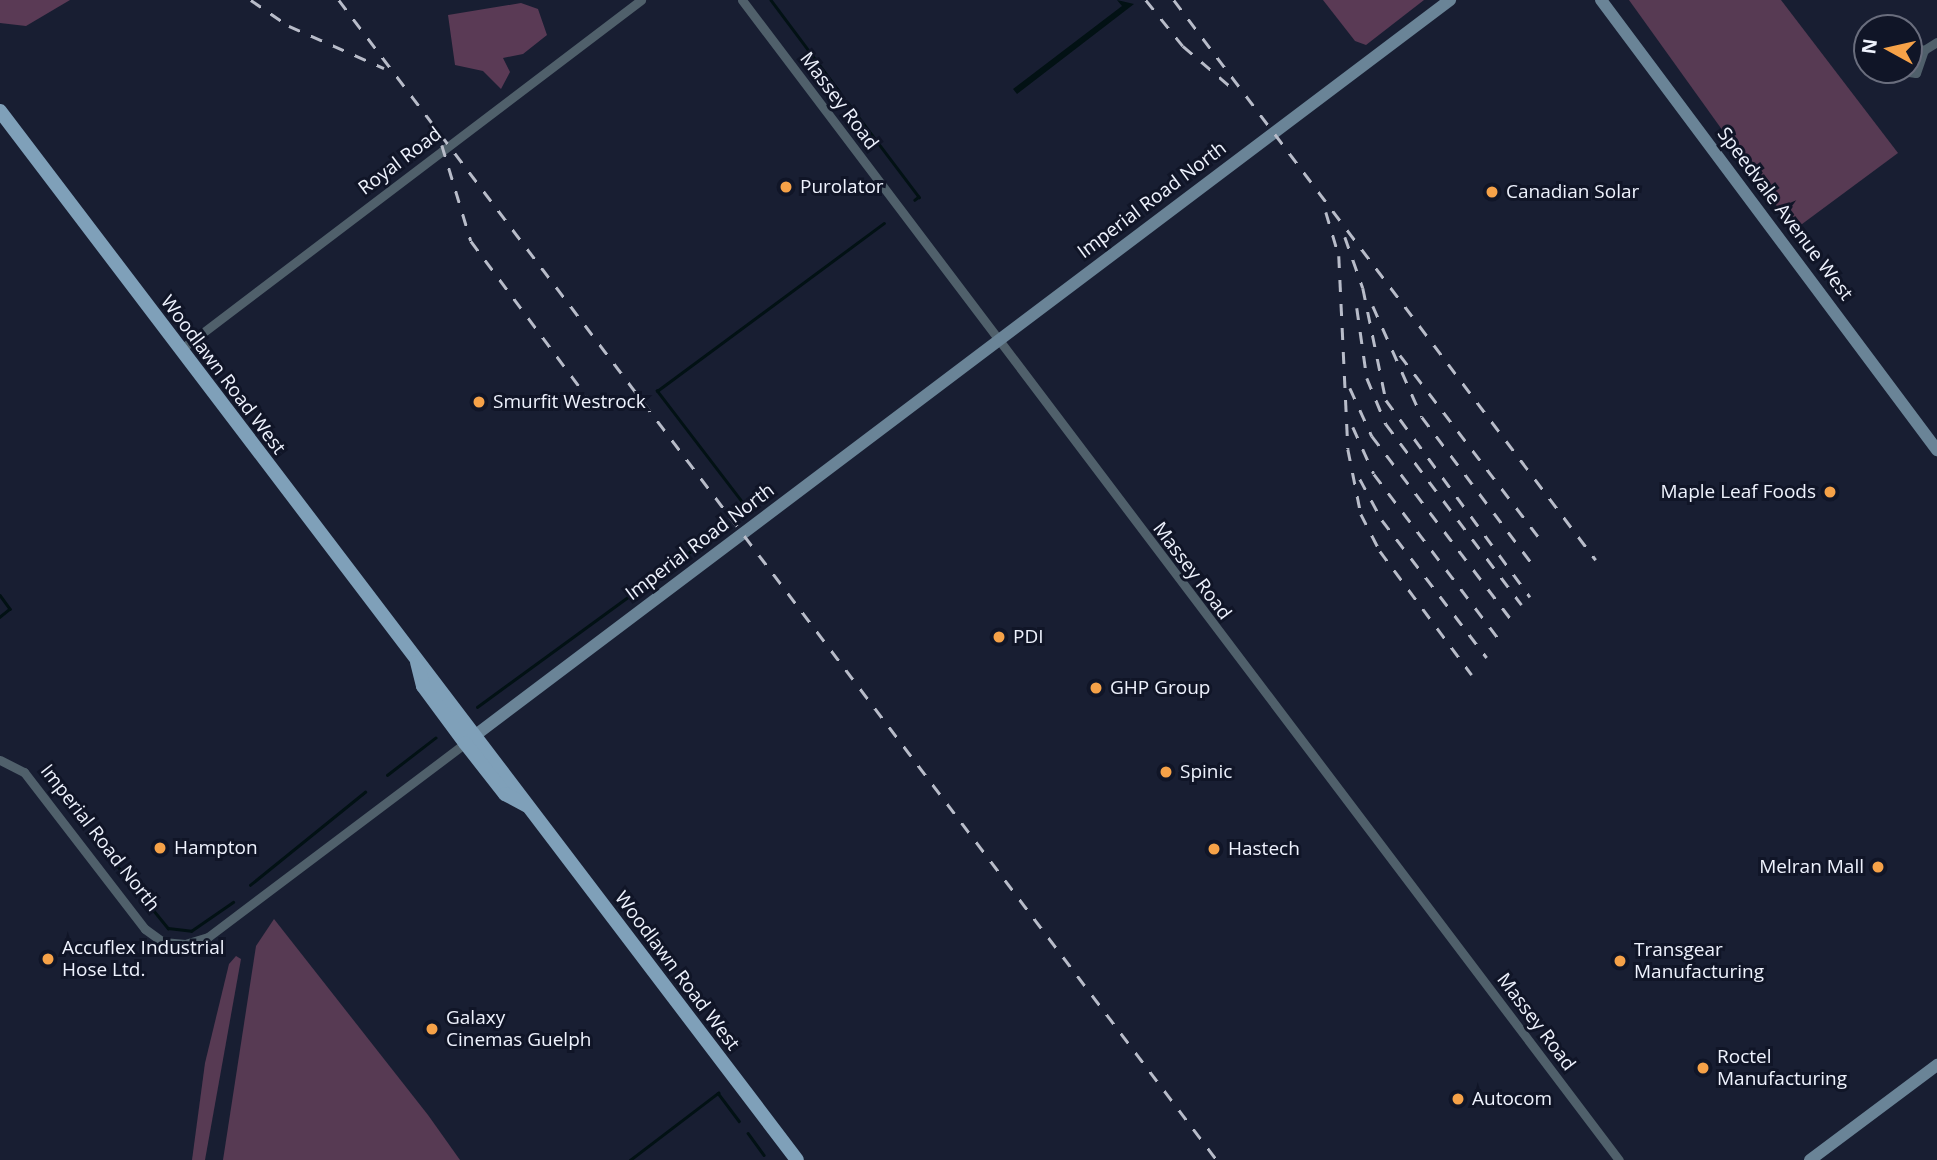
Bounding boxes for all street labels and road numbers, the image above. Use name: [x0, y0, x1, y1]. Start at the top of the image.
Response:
street label: Massey Road: [795, 48, 883, 154]
street label: Royal Road: [354, 122, 446, 200]
street label: Speedvale Avenue West: [1713, 123, 1857, 305]
street label: Imperial Road North: [1073, 137, 1231, 263]
street label: Woodlawn Road West: [156, 291, 290, 459]
street label: Imperial Road North: [621, 479, 779, 605]
street label: Massey Road: [1148, 518, 1236, 624]
street label: Imperial Road North: [36, 760, 164, 916]
street label: Woodlawn Road West: [610, 887, 744, 1055]
street label: Massey Road: [1492, 969, 1580, 1075]

